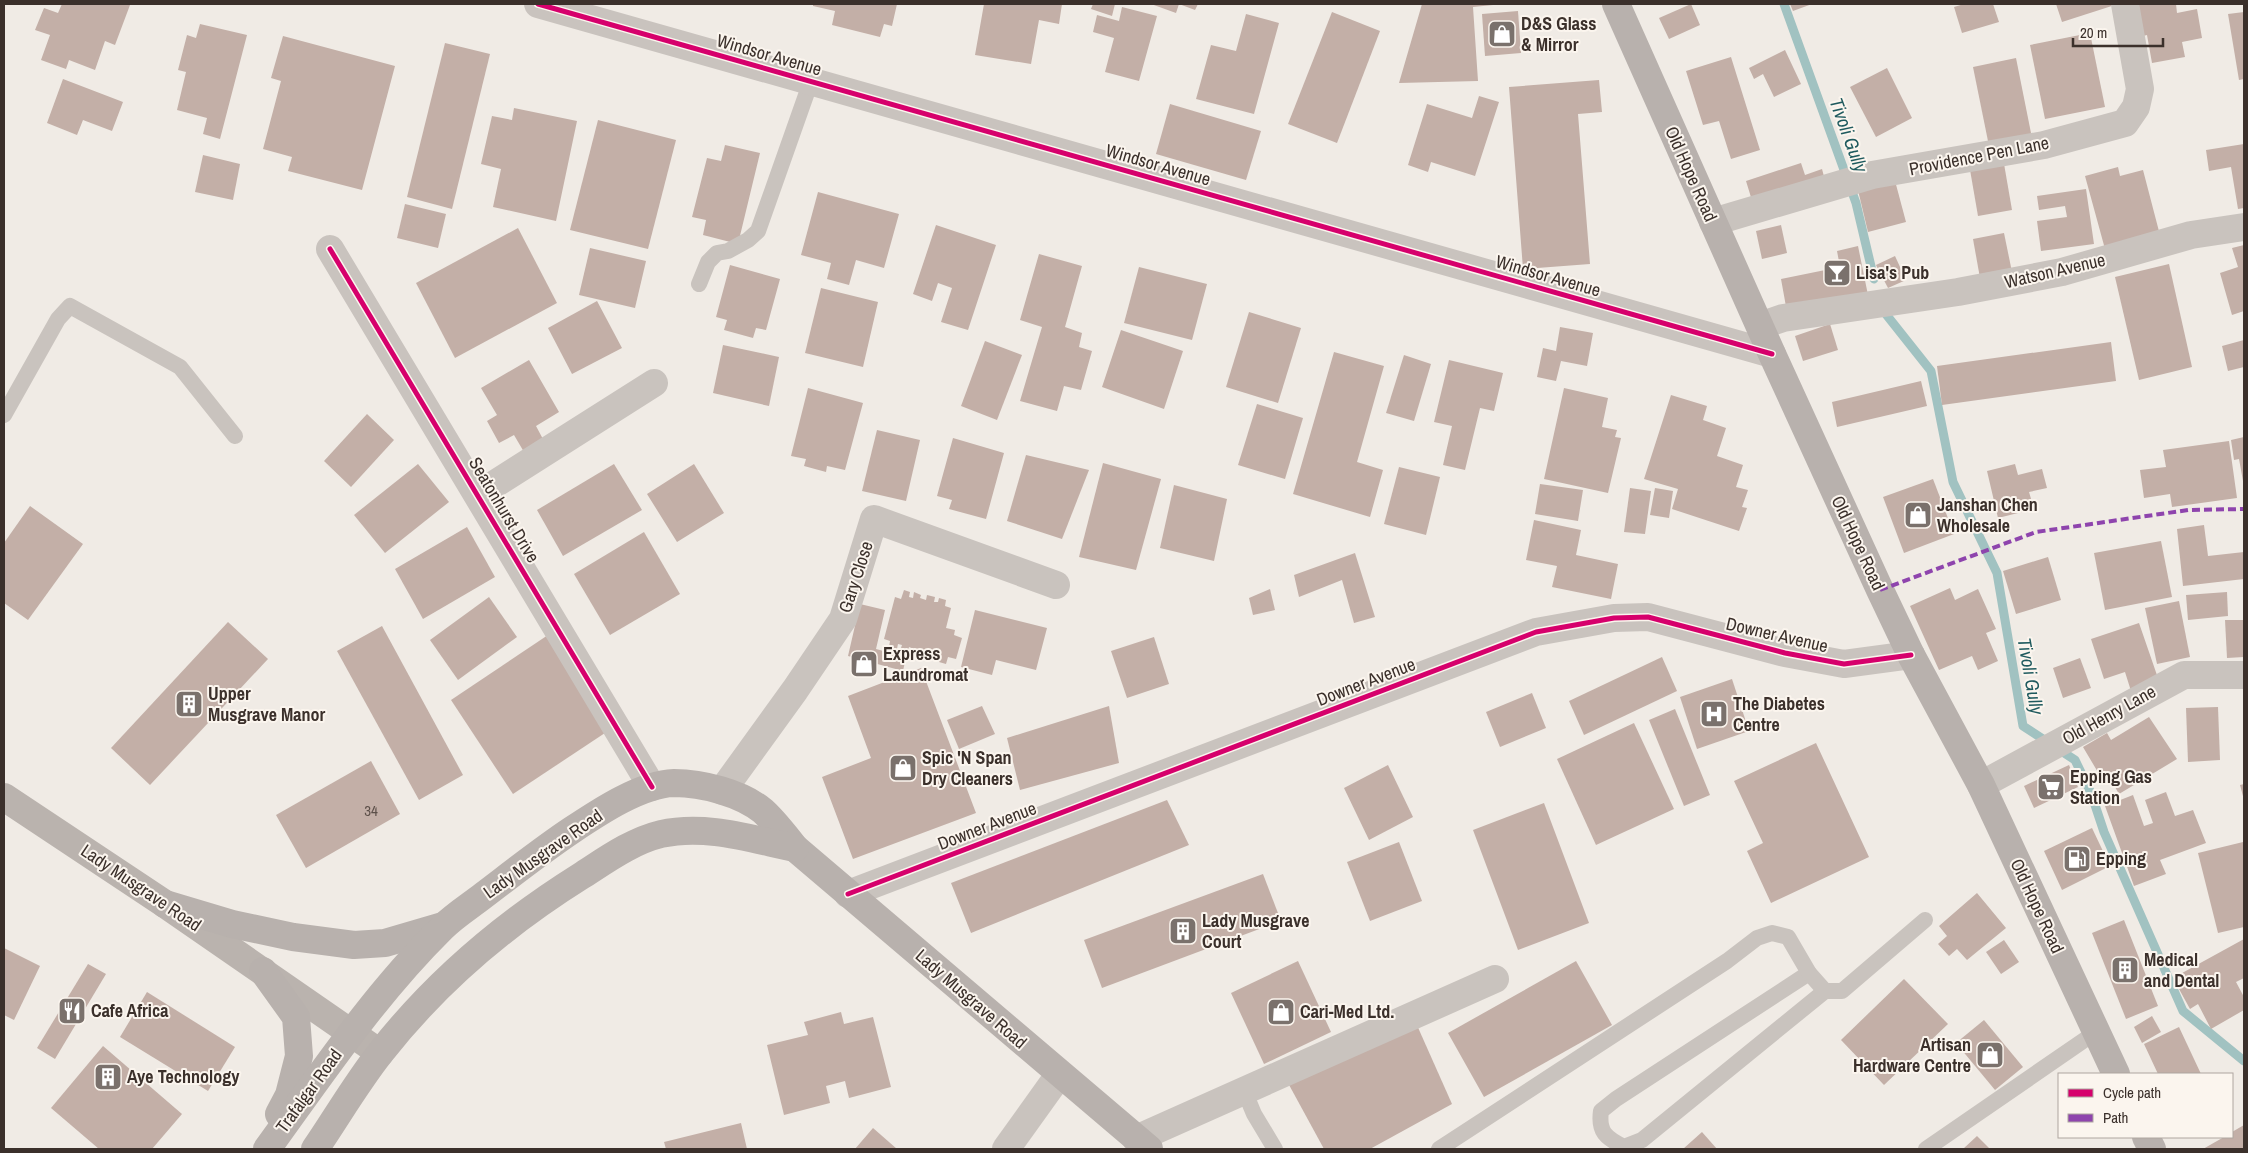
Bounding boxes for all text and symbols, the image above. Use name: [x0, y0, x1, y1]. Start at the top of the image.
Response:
place label: D&S Glass & Mirror: [1521, 11, 1596, 57]
scale bar: [2073, 15, 2163, 47]
shop icon: D&S Glass & Mirror: [1487, 19, 1517, 49]
text: 20 m: [2080, 22, 2107, 43]
street label: Windsor Avenue: [714, 28, 825, 81]
water label: Tivoli Gully: [1824, 94, 1875, 177]
street label: Old Hope Road: [1659, 122, 1724, 225]
street label: Providence Pen Lane: [1907, 130, 2051, 181]
street label: Windsor Avenue: [1103, 138, 1214, 191]
street label: Watson Avenue: [2002, 247, 2108, 294]
street label: Windsor Avenue: [1493, 249, 1604, 302]
bar icon: Lisa's Pub: [1822, 258, 1852, 288]
place label: Lisa's Pub: [1856, 260, 1929, 285]
street label: Seatonhurst Drive: [463, 452, 546, 567]
street label: Old Hope Road: [1826, 491, 1891, 594]
place label: Janshan Chen Wholesale: [1937, 492, 2038, 538]
shop icon: Janshan Chen Wholesale: [1903, 500, 1933, 530]
street label: Gary Close: [832, 538, 879, 616]
street label: Downer Avenue: [1724, 611, 1831, 658]
water label: Tivoli Gully: [2011, 636, 2051, 717]
place label: Express Laundromat: [883, 641, 968, 687]
shop icon: Express Laundromat: [849, 649, 879, 679]
street label: Downer Avenue: [1313, 651, 1419, 712]
street label: Old Henry Lane: [2057, 679, 2160, 751]
place label: Upper Musgrave Manor: [208, 681, 326, 727]
building icon: Upper Musgrave Manor: [174, 689, 204, 719]
place label: The Diabetes Centre: [1733, 691, 1825, 737]
hospital icon: The Diabetes Centre: [1699, 699, 1729, 729]
place label: Spic 'N Span Dry Cleaners: [922, 745, 1013, 791]
shop icon: Spic 'N Span Dry Cleaners: [888, 753, 918, 783]
place label: Epping Gas Station: [2070, 764, 2152, 810]
supermarket icon: Epping Gas Station: [2036, 772, 2066, 802]
street label: Downer Avenue: [934, 795, 1040, 856]
house number: 34: [364, 800, 378, 821]
street label: Lady Musgrave Road: [478, 803, 607, 904]
street label: Lady Musgrave Road: [76, 838, 206, 937]
fuel station icon: Epping: [2062, 844, 2092, 874]
place label: Epping: [2096, 846, 2146, 871]
street label: Old Hope Road: [2005, 854, 2070, 957]
place label: Lady Musgrave Court: [1202, 908, 1309, 954]
building icon: Lady Musgrave Court: [1168, 916, 1198, 946]
street label: Lady Musgrave Road: [910, 943, 1032, 1054]
place label: Medical and Dental: [2144, 947, 2219, 993]
building icon: Medical and Dental: [2110, 955, 2140, 985]
restaurant icon: Cafe Africa: [57, 996, 87, 1026]
shop icon: Cari-Med Ltd.: [1266, 997, 1296, 1027]
place label: Cafe Africa: [91, 998, 169, 1023]
place label: Cari-Med Ltd.: [1300, 999, 1394, 1024]
place label: Artisan Hardware Centre: [1853, 1032, 1971, 1078]
shop icon: Artisan Hardware Centre: [1975, 1040, 2005, 1070]
street label: Trafalgar Road: [270, 1044, 347, 1138]
building icon: Aye Technology: [93, 1062, 123, 1092]
place label: Aye Technology: [127, 1064, 240, 1089]
legend: [2058, 1073, 2233, 1138]
text: Cycle path: [2103, 1082, 2161, 1103]
text: Path: [2103, 1107, 2128, 1128]

